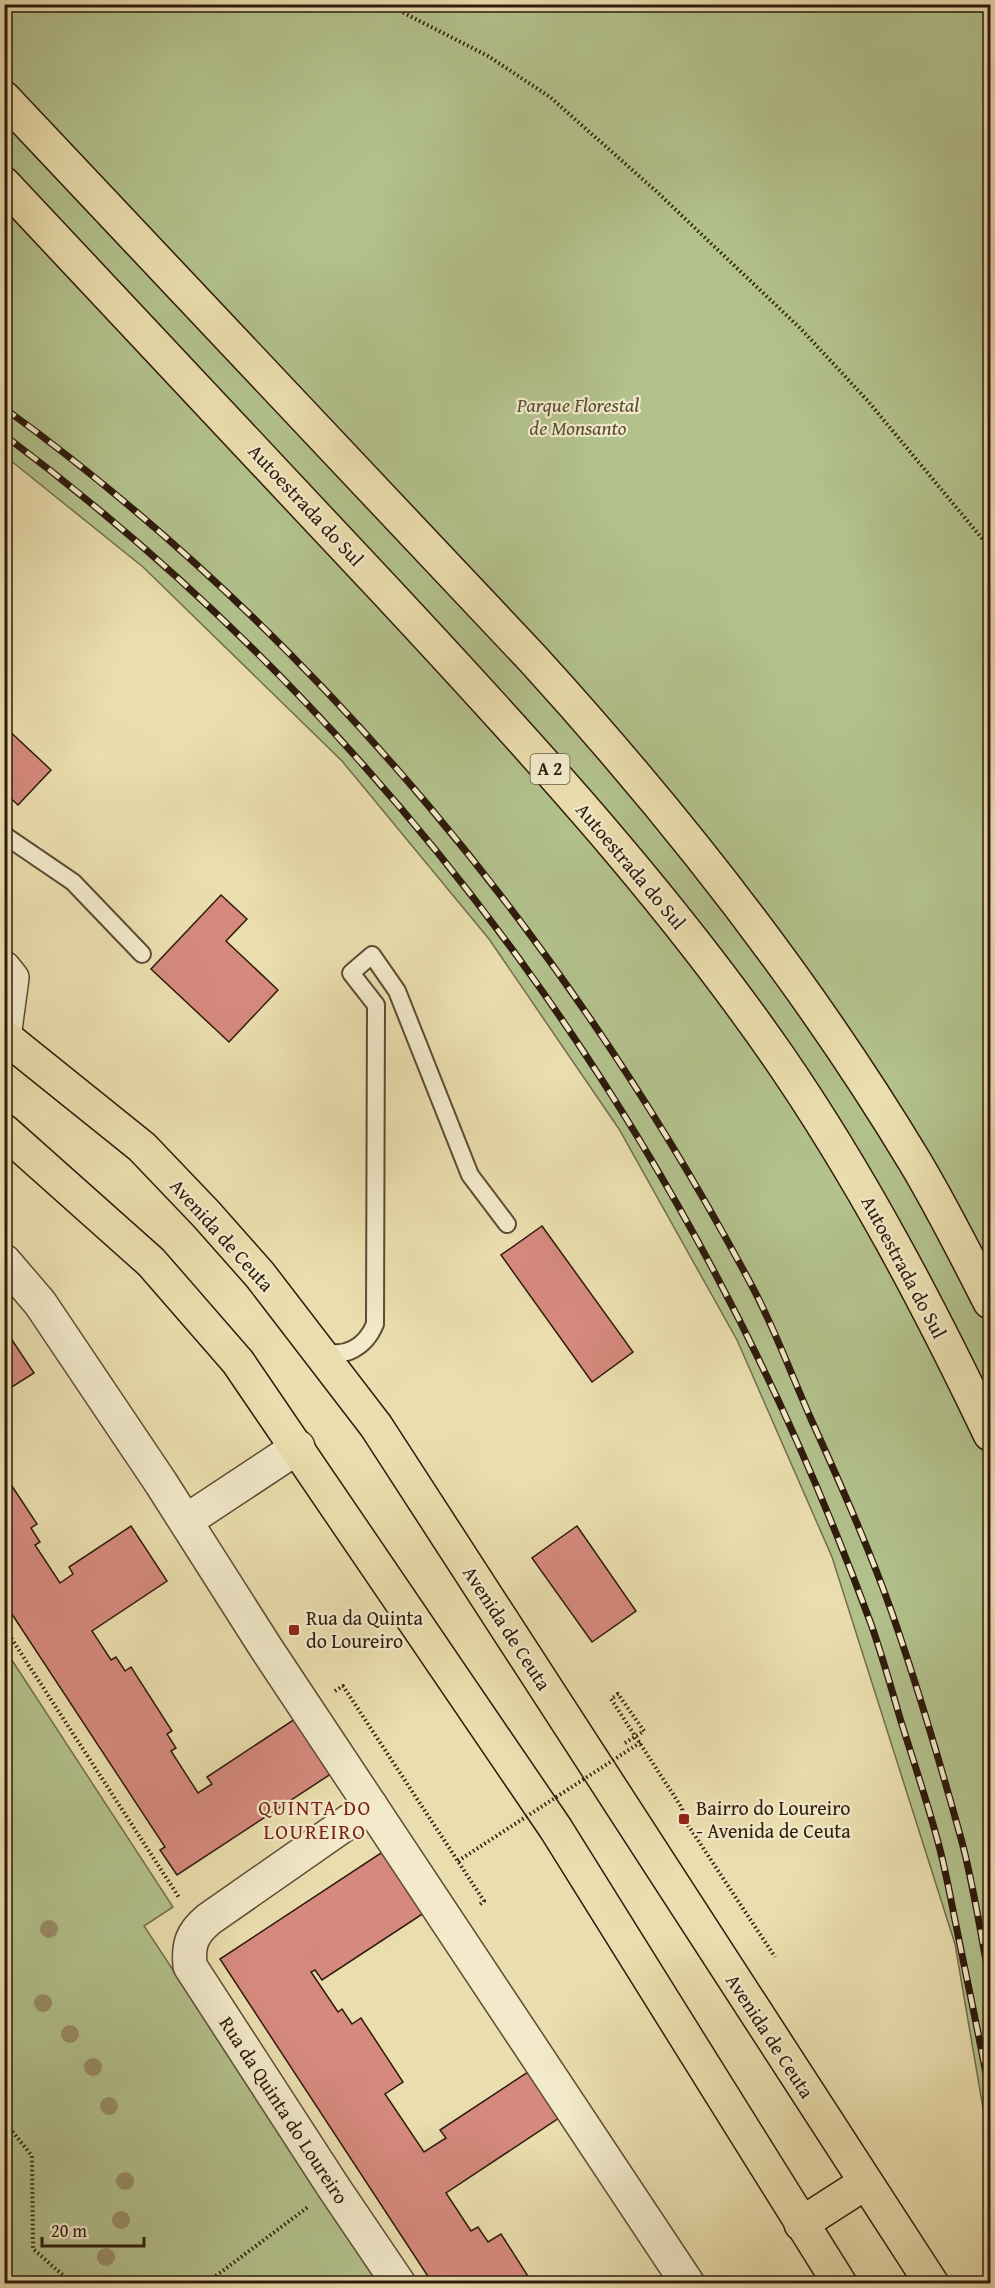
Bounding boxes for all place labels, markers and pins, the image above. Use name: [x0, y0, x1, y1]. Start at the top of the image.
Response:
place label: Rua da Quinta do Loureiro: [306, 1603, 424, 1655]
marker: Rua da Quinta do Loureiro: [287, 1623, 301, 1637]
place label: Bairro do Loureiro - Avenida de Ceuta: [696, 1793, 851, 1845]
marker: Bairro do Loureiro - Avenida de Ceuta: [677, 1812, 691, 1826]

